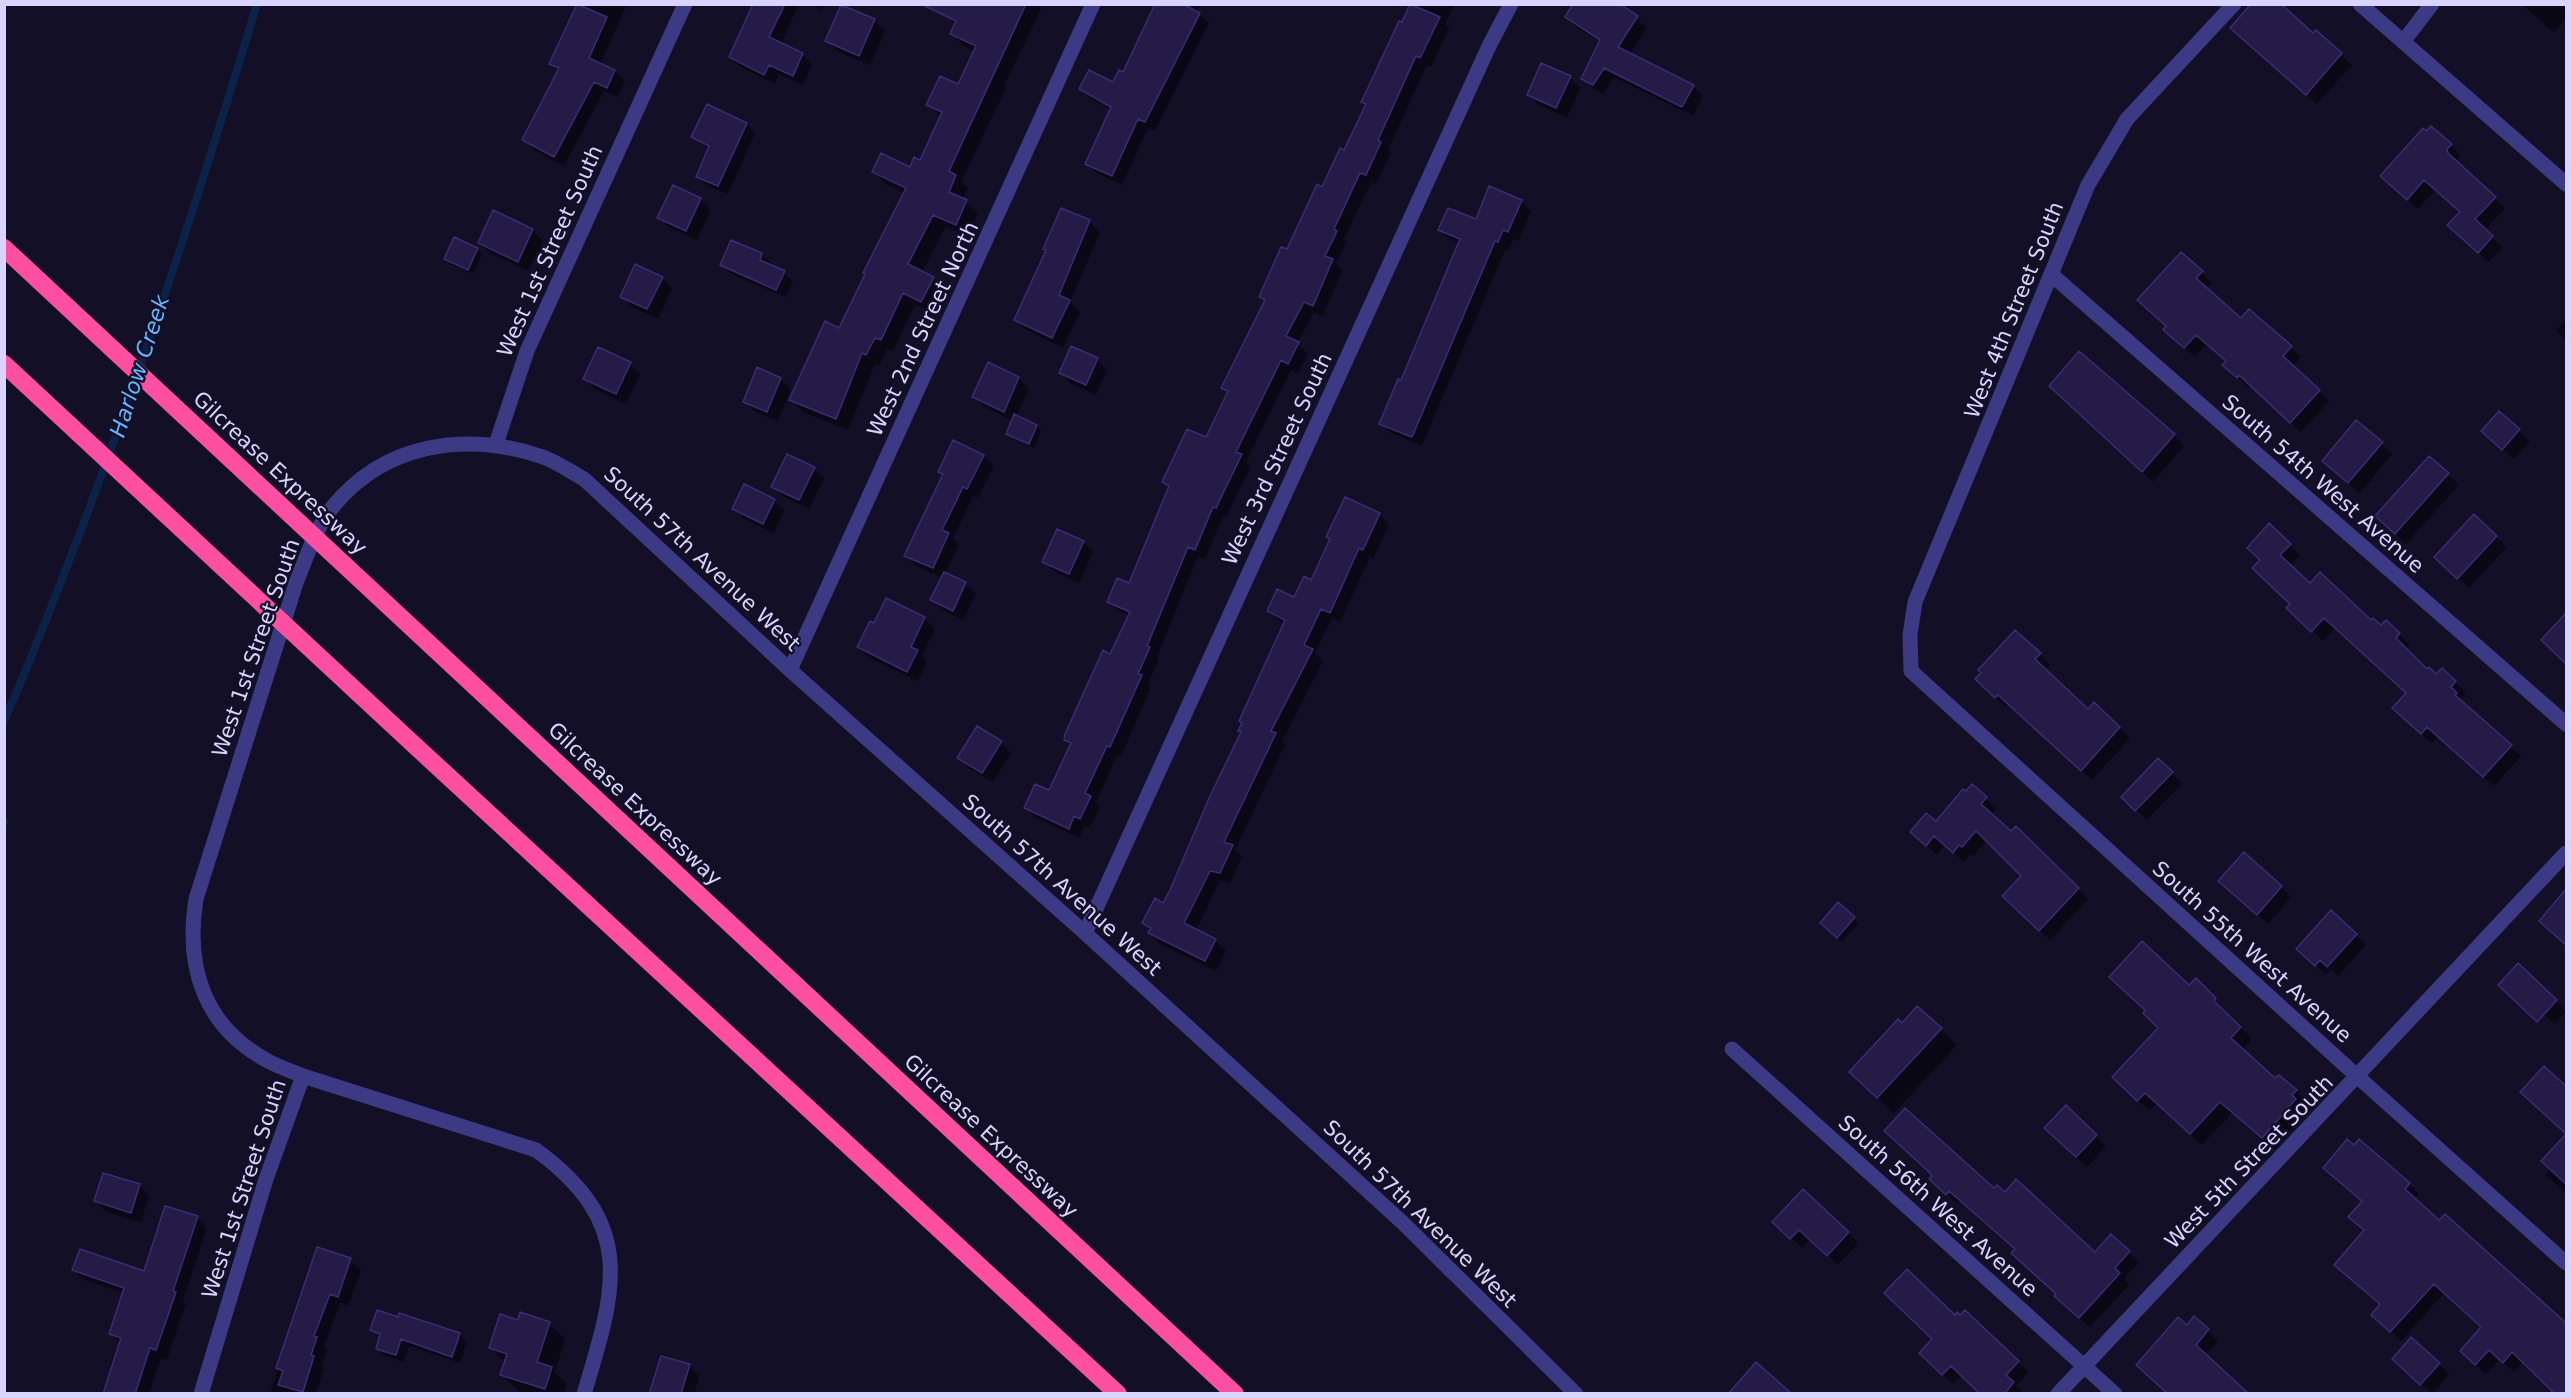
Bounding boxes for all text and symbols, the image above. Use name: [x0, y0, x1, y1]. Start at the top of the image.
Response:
street label: West 1st Street South: [492, 142, 608, 360]
street label: West 4th Street South: [1960, 198, 2068, 422]
street label: West 2nd Street North: [863, 218, 983, 440]
water label: Harlow Creek: [105, 291, 175, 440]
street label: West 3rd Street South: [1217, 349, 1337, 569]
street label: Gilcrease Expressway: [188, 386, 372, 560]
street label: South 54th West Avenue: [2217, 390, 2429, 578]
street label: South 57th Avenue West: [599, 462, 805, 656]
street label: West 1st Street South: [207, 536, 305, 760]
street label: Gilcrease Expressway: [543, 717, 727, 891]
street label: South 57th Avenue West: [958, 789, 1166, 981]
street label: South 55th West Avenue: [2148, 856, 2356, 1048]
street label: Gilcrease Expressway: [899, 1049, 1083, 1223]
street label: West 5th Street South: [2160, 1070, 2338, 1254]
street label: West 1st Street South: [197, 1076, 291, 1302]
street label: South 56th West Avenue: [1834, 1110, 2042, 1302]
street label: South 57th Avenue West: [1319, 1115, 1521, 1313]

